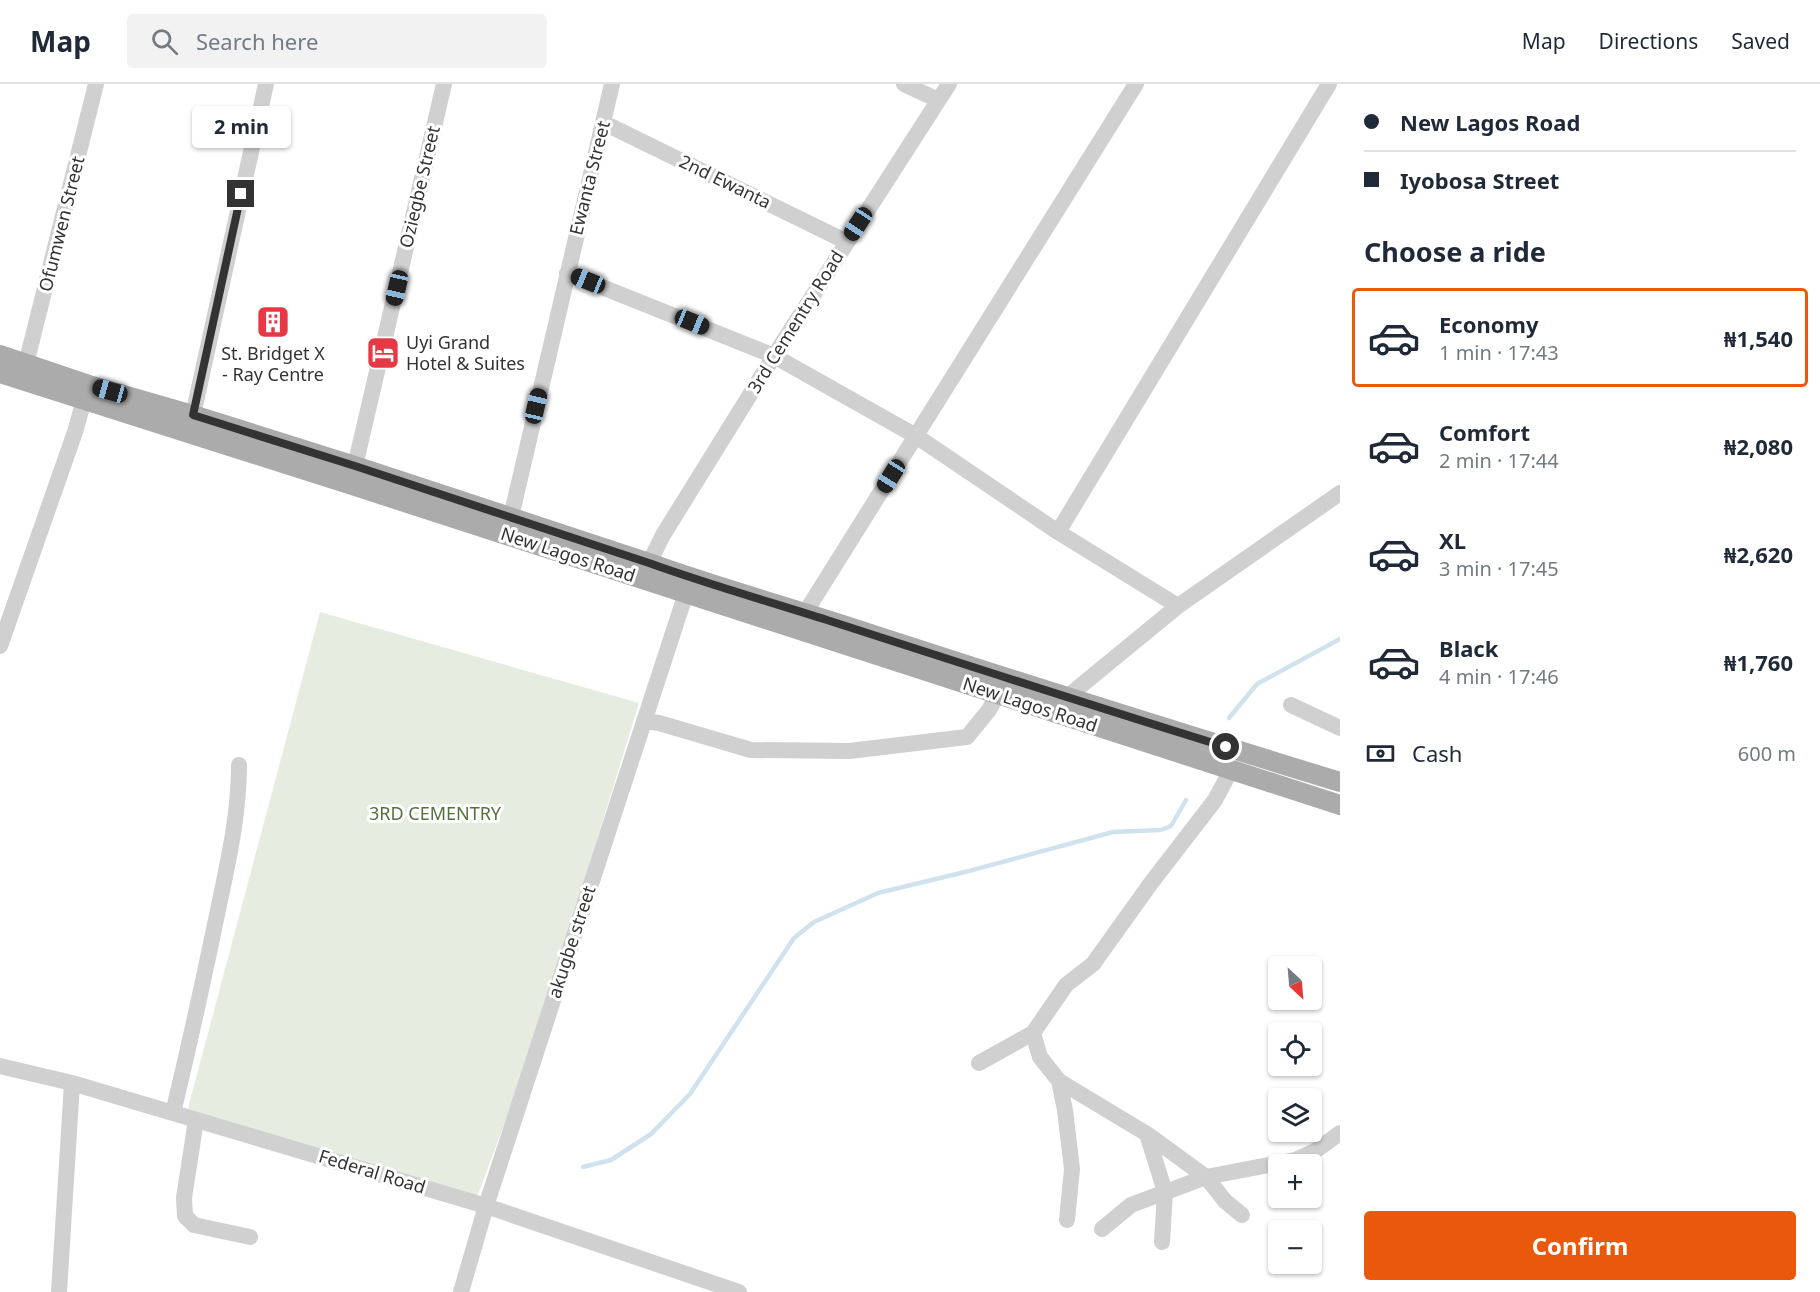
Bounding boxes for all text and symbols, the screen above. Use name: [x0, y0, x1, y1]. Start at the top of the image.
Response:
search box: [127, 14, 547, 68]
text: Map: [30, 22, 91, 60]
icon: search: [148, 25, 181, 58]
text: Search here: [196, 26, 318, 56]
text: Map: [1522, 27, 1566, 55]
text: Directions: [1599, 27, 1698, 55]
text: Saved: [1731, 27, 1790, 55]
callout: 2 min: [192, 107, 290, 149]
text: New Lagos Road: [1400, 107, 1580, 137]
text: 2 min: [214, 113, 269, 140]
street label: Ewanta Street: [563, 118, 615, 237]
street label: Oziegbe Street: [393, 123, 445, 250]
street label: 2nd Ewanta: [676, 149, 775, 214]
street label: Ofumwen Street: [33, 153, 90, 294]
text: Iyobosa Street: [1400, 165, 1559, 195]
route end: [227, 180, 254, 207]
car: [841, 204, 875, 244]
text: Choose a ride: [1364, 233, 1546, 270]
street label: 3rd Cementry Road: [742, 246, 849, 397]
car: [568, 266, 608, 296]
car: [384, 268, 410, 308]
building icon: St. Bridget X - Ray Centre: [255, 304, 291, 340]
car: [672, 307, 712, 337]
text: Economy: [1439, 309, 1538, 339]
icon: car: [1367, 311, 1421, 365]
text: ₦1,540: [1724, 323, 1793, 353]
place label: Uyi Grand Hotel & Suites: [406, 330, 525, 375]
hotel icon: Uyi Grand Hotel & Suites: [365, 335, 401, 371]
text: 1 min · 17:43: [1439, 339, 1559, 366]
place label: St. Bridget X - Ray Centre: [221, 341, 325, 386]
car: [90, 377, 130, 405]
car: [523, 386, 549, 426]
text: Comfort: [1439, 417, 1530, 447]
icon: car: [1367, 419, 1421, 473]
text: ₦2,080: [1724, 431, 1793, 461]
text: 2 min · 17:44: [1439, 447, 1559, 474]
car: [874, 456, 908, 496]
street label: New Lagos Road: [498, 521, 639, 587]
text: XL: [1439, 525, 1466, 555]
icon: car: [1367, 527, 1421, 581]
text: ₦2,620: [1724, 539, 1793, 569]
text: 3 min · 17:45: [1439, 555, 1559, 582]
text: Black: [1439, 633, 1498, 663]
icon: car: [1367, 635, 1421, 689]
text: ₦1,760: [1724, 647, 1793, 677]
text: 4 min · 17:46: [1439, 663, 1559, 690]
street label: New Lagos Road: [960, 671, 1101, 737]
route start: [1212, 733, 1239, 760]
icon: cash: [1364, 737, 1397, 770]
text: Cash: [1412, 738, 1462, 768]
text: 600 m: [1738, 740, 1796, 767]
park label: 3RD CEMENTRY: [369, 801, 502, 825]
street label: akugbe street: [542, 882, 601, 1001]
north arrow: [1268, 956, 1322, 1010]
map controls: [1268, 956, 1322, 1274]
button: locate: [1268, 1022, 1322, 1076]
button: layers: [1268, 1088, 1322, 1142]
street label: Federal Road: [316, 1143, 429, 1199]
button: +: [1268, 1154, 1322, 1208]
button: Confirm: [1364, 1211, 1796, 1280]
button: −: [1268, 1220, 1322, 1274]

